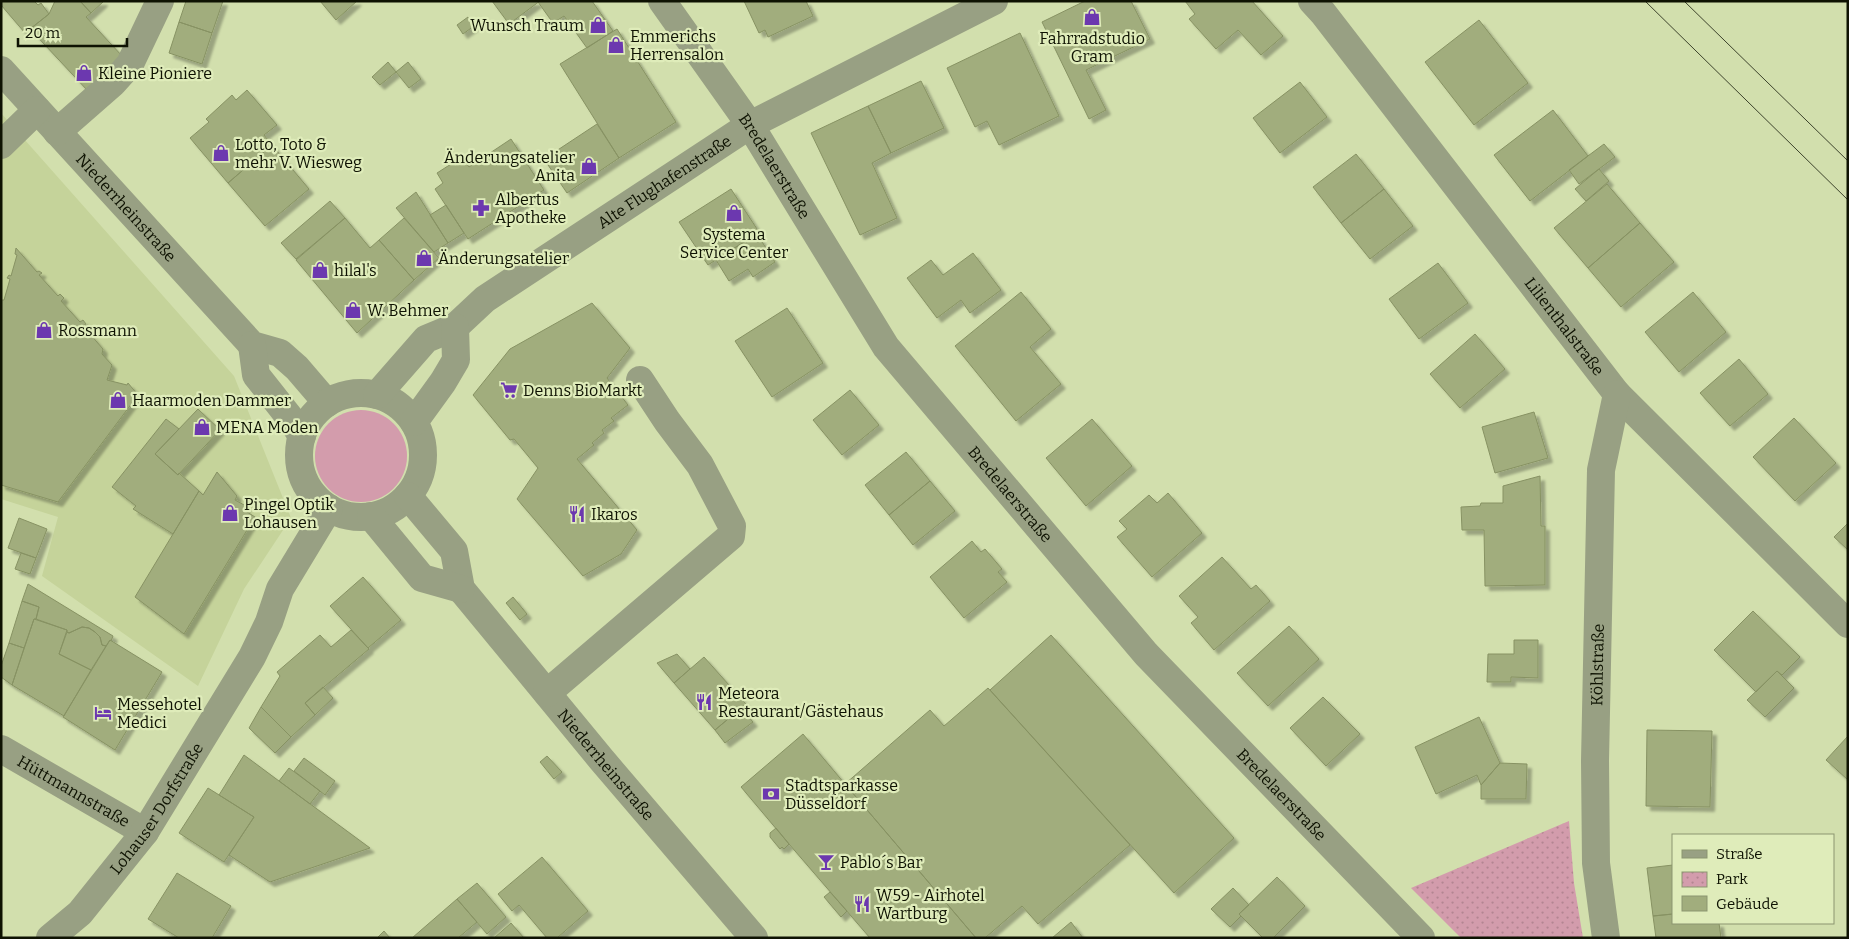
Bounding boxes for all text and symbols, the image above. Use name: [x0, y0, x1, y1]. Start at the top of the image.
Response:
shop icon: Fahrradstudio Gram: [1082, 7, 1102, 27]
scale bar: [18, 15, 126, 47]
shop icon: Wunsch Traum: [588, 15, 608, 35]
place label: Wunsch Traum: [470, 16, 584, 35]
text: 20 m: [25, 24, 61, 42]
place label: Emmerichs Herrensalon: [630, 27, 724, 64]
place label: Fahrradstudio Gram: [1039, 29, 1145, 66]
shop icon: Emmerichs Herrensalon: [606, 35, 626, 55]
shop icon: Kleine Pioniere: [74, 63, 94, 83]
place label: Kleine Pioniere: [98, 64, 212, 83]
street label: Bredelaerstraße: [735, 110, 814, 222]
street label: Alte Flughafenstraße: [594, 131, 735, 233]
place label: Lotto, Toto & mehr V. Wiesweg: [235, 135, 362, 172]
shop icon: Lotto, Toto & mehr V. Wiesweg: [211, 143, 231, 163]
place label: Änderungsatelier Anita: [444, 148, 575, 185]
street label: Niederrheinstraße: [72, 150, 180, 266]
shop icon: Änderungsatelier Anita: [579, 156, 599, 176]
place label: Albertus Apotheke: [495, 190, 566, 227]
pharmacy icon: Albertus Apotheke: [471, 198, 491, 218]
shop icon: Systema Service Center: [724, 203, 744, 223]
place label: Systema Service Center: [680, 225, 788, 262]
shop icon: Änderungsatelier: [414, 248, 434, 268]
place label: Änderungsatelier: [438, 249, 569, 268]
shop icon: hilal's: [310, 260, 330, 280]
place label: hilal's: [334, 261, 377, 280]
street label: Lilienthalstraße: [1521, 274, 1608, 379]
shop icon: W. Behmer: [343, 300, 363, 320]
place label: W. Behmer: [367, 301, 448, 320]
shop icon: Rossmann: [34, 320, 54, 340]
place label: Rossmann: [58, 321, 137, 340]
supermarket icon: Denns BioMarkt: [499, 380, 519, 400]
place label: Denns BioMarkt: [523, 381, 643, 400]
shop icon: Haarmoden Dammer: [108, 390, 128, 410]
place label: Haarmoden Dammer: [132, 391, 291, 410]
shop icon: MENA Moden: [192, 417, 212, 437]
place label: MENA Moden: [216, 418, 319, 437]
street label: Bredelaerstraße: [964, 442, 1056, 546]
place label: Pingel Optik Lohausen: [244, 495, 334, 532]
shop icon: Pingel Optik Lohausen: [220, 503, 240, 523]
restaurant icon: Ikaros: [567, 504, 587, 524]
place label: Ikaros: [591, 505, 638, 524]
street label: Köhlstraße: [1587, 623, 1608, 706]
place label: Meteora Restaurant/Gästehaus: [718, 684, 884, 721]
restaurant icon: Meteora Restaurant/Gästehaus: [694, 692, 714, 712]
place label: Messehotel Medici: [117, 695, 202, 732]
hotel icon: Messehotel Medici: [93, 703, 113, 723]
street label: Niederrheinstraße: [554, 705, 658, 824]
street label: Lohauser Dorfstraße: [106, 739, 207, 878]
street label: Bredelaerstraße: [1233, 745, 1330, 844]
street label: Hüttmannstraße: [14, 752, 133, 831]
place label: Stadtsparkasse Düsseldorf: [785, 776, 898, 813]
bank icon: Stadtsparkasse Düsseldorf: [761, 784, 781, 804]
legend: [1672, 834, 1834, 924]
text: Straße: [1716, 845, 1762, 863]
bar icon: Pablo´s Bar: [816, 852, 836, 872]
place label: Pablo´s Bar: [840, 853, 923, 872]
text: Park: [1716, 870, 1748, 888]
place label: W59 - Airhotel Wartburg: [876, 886, 985, 923]
restaurant icon: W59 - Airhotel Wartburg: [852, 894, 872, 914]
text: Gebäude: [1716, 895, 1779, 913]

